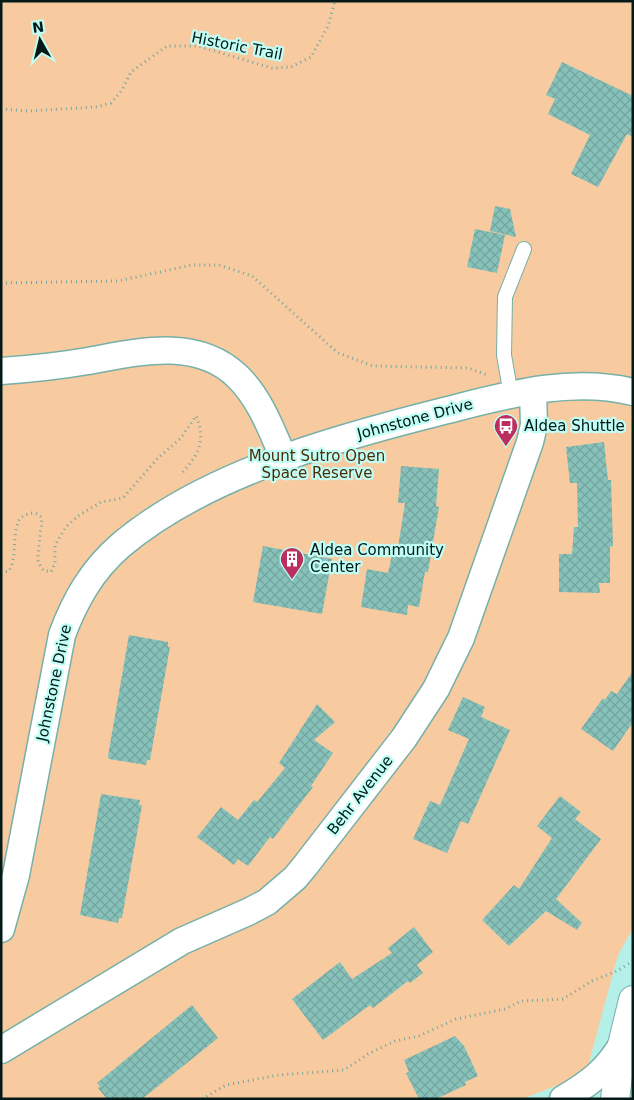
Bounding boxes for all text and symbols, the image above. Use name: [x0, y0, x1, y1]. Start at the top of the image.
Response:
north arrow: [15, 15, 65, 65]
text: N: [31, 18, 45, 36]
street label: Historic Trail: [190, 28, 284, 64]
street label: Johnstone Drive: [354, 395, 475, 443]
bus stop icon: Aldea Shuttle: [493, 413, 519, 447]
place label: Aldea Shuttle: [524, 417, 625, 435]
park label: Mount Sutro Open Space Reserve: [249, 447, 385, 482]
place label: Aldea Community Center: [310, 541, 444, 576]
building icon: Aldea Community Center: [279, 546, 305, 580]
street label: Johnstone Drive: [33, 623, 75, 744]
street label: Behr Avenue: [323, 752, 397, 838]

